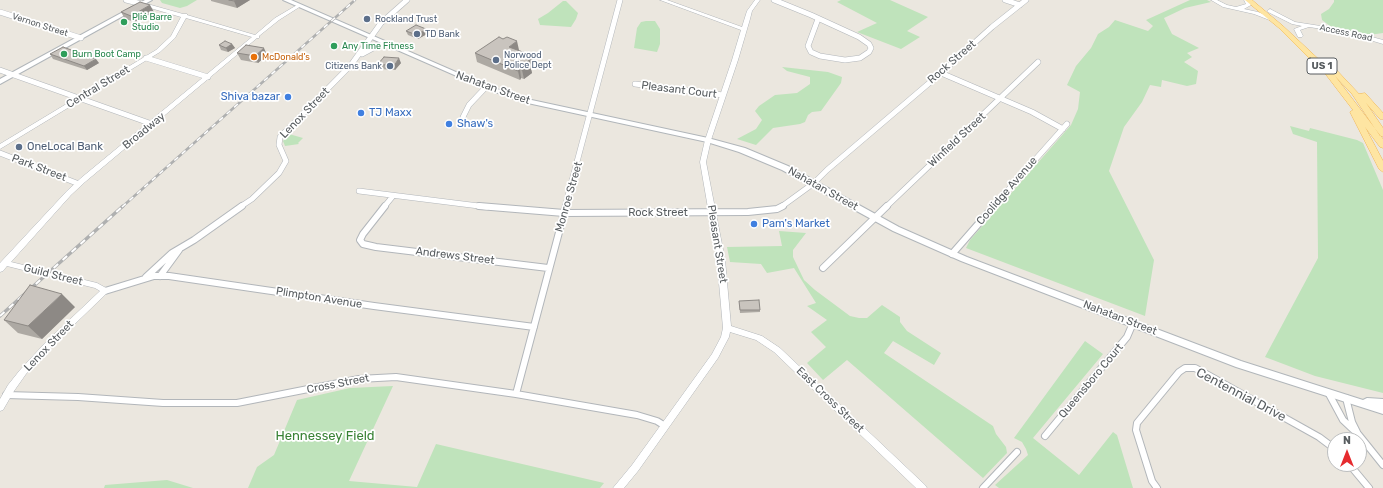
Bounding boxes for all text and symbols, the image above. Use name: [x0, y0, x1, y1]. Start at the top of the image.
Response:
street label: Vernon Street: [11, 11, 69, 39]
place label: Plié Barre Studio: [132, 12, 172, 33]
marker: Rockland Trust: [362, 14, 372, 24]
place label: Rockland Trust: [375, 14, 437, 24]
marker: Plié Barre Studio: [119, 17, 129, 27]
street label: Access Road: [1319, 22, 1373, 44]
marker: TD Bank: [412, 29, 422, 39]
place label: TD Bank: [425, 29, 460, 39]
street label: Rock Street: [925, 37, 979, 87]
marker: Any Time Fitness: [329, 41, 339, 51]
place label: Any Time Fitness: [342, 41, 414, 51]
marker: Burn Boot Camp: [59, 49, 69, 59]
place label: Burn Boot Camp: [72, 49, 141, 59]
place label: Norwood Police Dept: [504, 50, 552, 71]
marker: McDonald's: [249, 52, 259, 62]
place label: McDonald's: [262, 52, 310, 62]
marker: Norwood Police Dept: [491, 55, 501, 65]
road number: US 1: [1307, 58, 1337, 74]
place label: Citizens Bank: [325, 61, 382, 71]
marker: Citizens Bank: [385, 61, 395, 71]
street label: Central Street: [64, 63, 132, 111]
street label: Nahatan Street: [454, 68, 532, 108]
street label: Pleasant Court: [640, 79, 718, 101]
street label: Lenox Street: [278, 85, 332, 141]
place label: Shiva bazar: [221, 90, 280, 104]
marker: Shiva bazar: [283, 92, 293, 102]
place label: TJ Maxx: [369, 106, 412, 120]
marker: TJ Maxx: [356, 108, 366, 118]
street label: Broadway: [120, 110, 168, 152]
street label: Winfield Street: [925, 110, 989, 170]
place label: Shaw's: [457, 117, 493, 131]
marker: Shaw's: [444, 119, 454, 129]
place label: OneLocal Bank: [27, 140, 103, 154]
marker: OneLocal Bank: [14, 142, 24, 152]
street label: Park Street: [10, 152, 68, 184]
street label: Coolidge Avenue: [974, 154, 1040, 228]
street label: Monroe Street: [553, 160, 585, 234]
street label: Nahatan Street: [786, 164, 860, 214]
street label: Pleasant Street: [704, 204, 730, 284]
street label: Rock Street: [628, 206, 688, 220]
place label: Pam's Market: [762, 217, 830, 231]
marker: Pam's Market: [749, 219, 759, 229]
street label: Andrews Street: [415, 245, 495, 267]
street label: Guild Street: [22, 261, 84, 289]
street label: Plimpton Avenue: [275, 285, 363, 311]
street label: Nahatan Street: [1081, 298, 1159, 338]
street label: Lenox Street: [22, 318, 76, 374]
street label: Queensboro Court: [1056, 341, 1126, 421]
street label: East Cross Street: [793, 364, 867, 436]
street label: Centennial Drive: [1193, 365, 1289, 425]
street label: Cross Street: [306, 371, 370, 397]
park label: Hennessey Field: [275, 428, 375, 444]
north arrow: [1327, 432, 1367, 472]
text: N: [1343, 434, 1351, 447]

